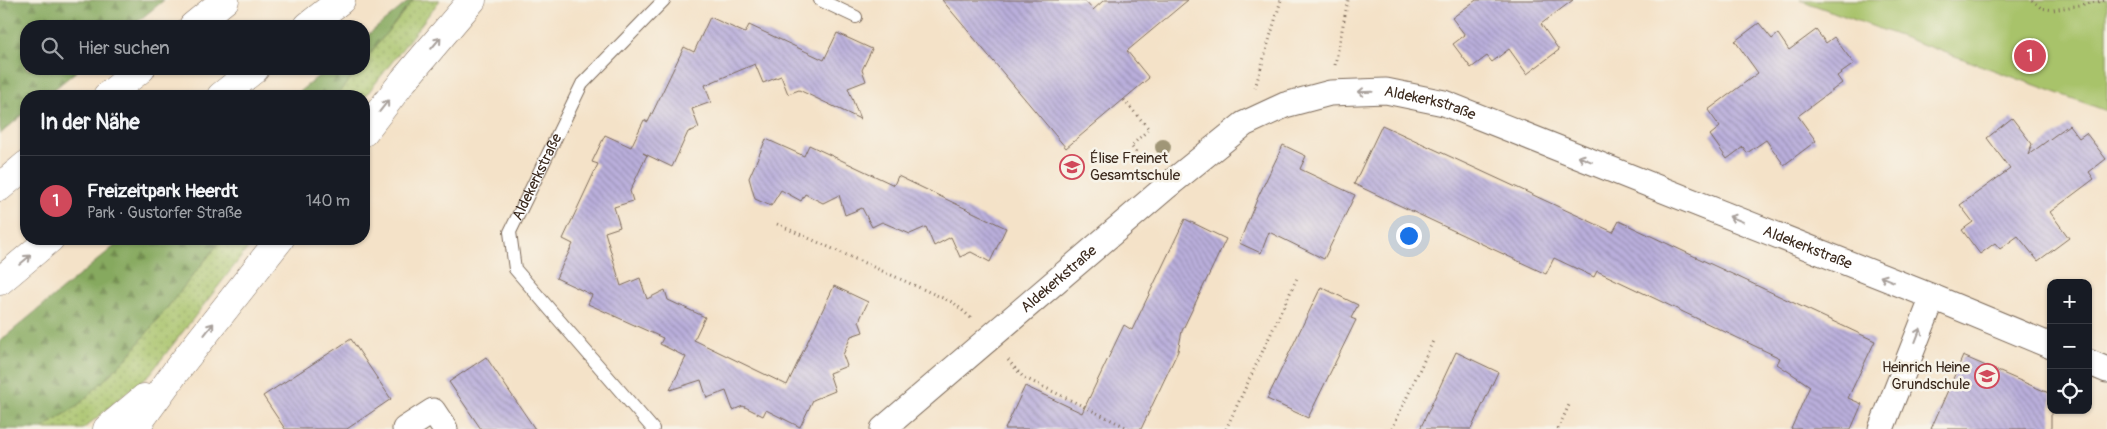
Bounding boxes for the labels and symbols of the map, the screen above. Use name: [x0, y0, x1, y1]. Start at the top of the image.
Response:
one-way arrow: [430, 36, 442, 49]
pin: 1: [2014, 37, 2046, 75]
street label: Aldekerkstraße: [1382, 82, 1479, 125]
one-way arrow: [1357, 87, 1373, 96]
one-way arrow: [379, 99, 389, 113]
street label: Aldekerkstraße: [508, 130, 567, 224]
place label: Élise Freinet Gesamtschule: [1090, 149, 1181, 185]
school or university icon: Élise Freinet Gesamtschule: [1059, 154, 1085, 180]
one-way arrow: [1578, 154, 1594, 163]
one-way arrow: [1729, 214, 1745, 223]
street label: Aldekerkstraße: [1760, 222, 1855, 274]
your location: [1396, 223, 1422, 249]
street label: Aldekerkstraße: [1017, 241, 1101, 317]
one-way arrow: [18, 254, 31, 265]
one-way arrow: [1880, 274, 1896, 283]
one-way arrow: [204, 323, 215, 336]
one-way arrow: [1914, 328, 1923, 343]
place label: Heinrich Heine Grundschule: [1882, 358, 1971, 394]
school or university icon: Heinrich Heine Grundschule: [1974, 363, 2000, 389]

